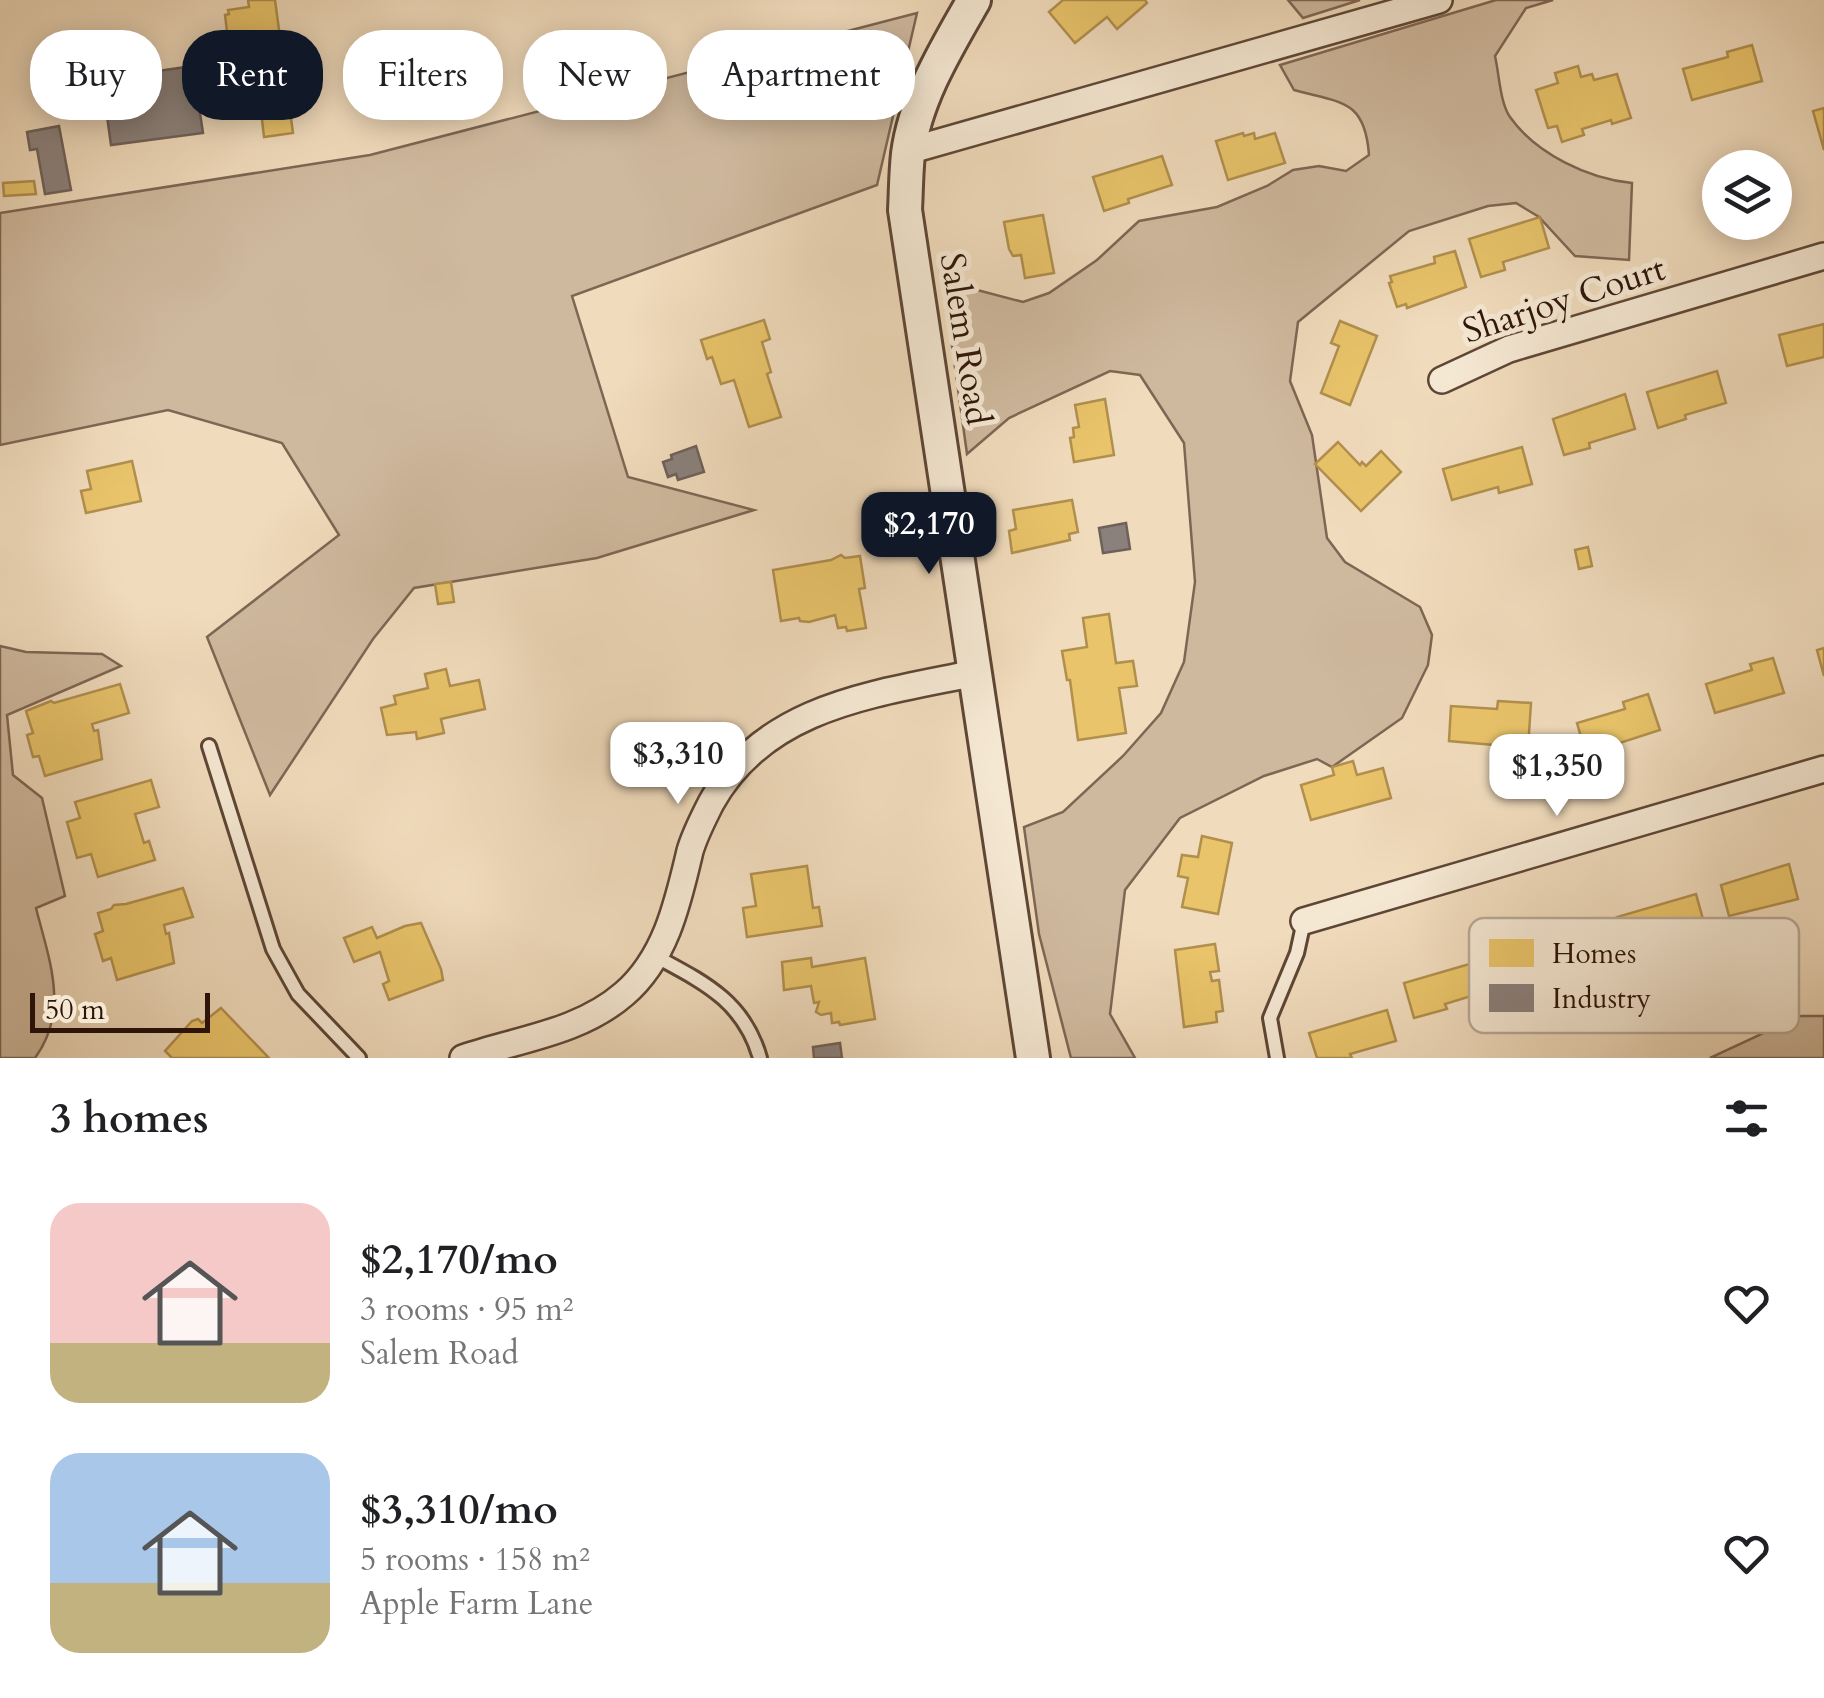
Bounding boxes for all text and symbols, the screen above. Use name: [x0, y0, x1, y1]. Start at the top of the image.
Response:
chip: Buy: [30, 30, 162, 120]
chip: Rent: [182, 30, 323, 120]
chip: Filters: [343, 30, 503, 120]
chip: New: [523, 30, 667, 120]
chip: Apartment: [687, 30, 915, 120]
map controls: [1702, 150, 1792, 240]
button: layers: [1702, 150, 1792, 240]
street label: Sharjoy Court: [1457, 245, 1671, 355]
street label: Salem Road: [928, 250, 1002, 429]
pin: $2,170: [848, 492, 1010, 577]
text: $2,170: [883, 502, 975, 546]
pin: $3,310: [597, 722, 759, 807]
text: $3,310: [632, 732, 724, 776]
pin: $1,350: [1476, 734, 1638, 819]
text: $1,350: [1511, 744, 1603, 788]
legend: [1469, 918, 1799, 1033]
text: Homes: [1552, 935, 1636, 973]
text: Industry: [1552, 980, 1651, 1018]
scale bar: [30, 988, 210, 1032]
text: 50 m: [45, 991, 105, 1029]
text: 3 homes: [50, 1090, 208, 1147]
icon: filters: [1719, 1091, 1774, 1146]
text: $2,170/mo: [360, 1231, 558, 1288]
icon: home: [130, 1243, 250, 1363]
icon: heart: [1719, 1276, 1774, 1331]
text: 3 rooms · 95 m²: [360, 1288, 573, 1332]
text: Salem Road: [360, 1332, 519, 1376]
text: $3,310/mo: [360, 1481, 558, 1538]
icon: home: [130, 1493, 250, 1613]
icon: heart: [1719, 1526, 1774, 1581]
text: 5 rooms · 158 m²: [360, 1538, 590, 1582]
text: Apple Farm Lane: [360, 1582, 593, 1626]

